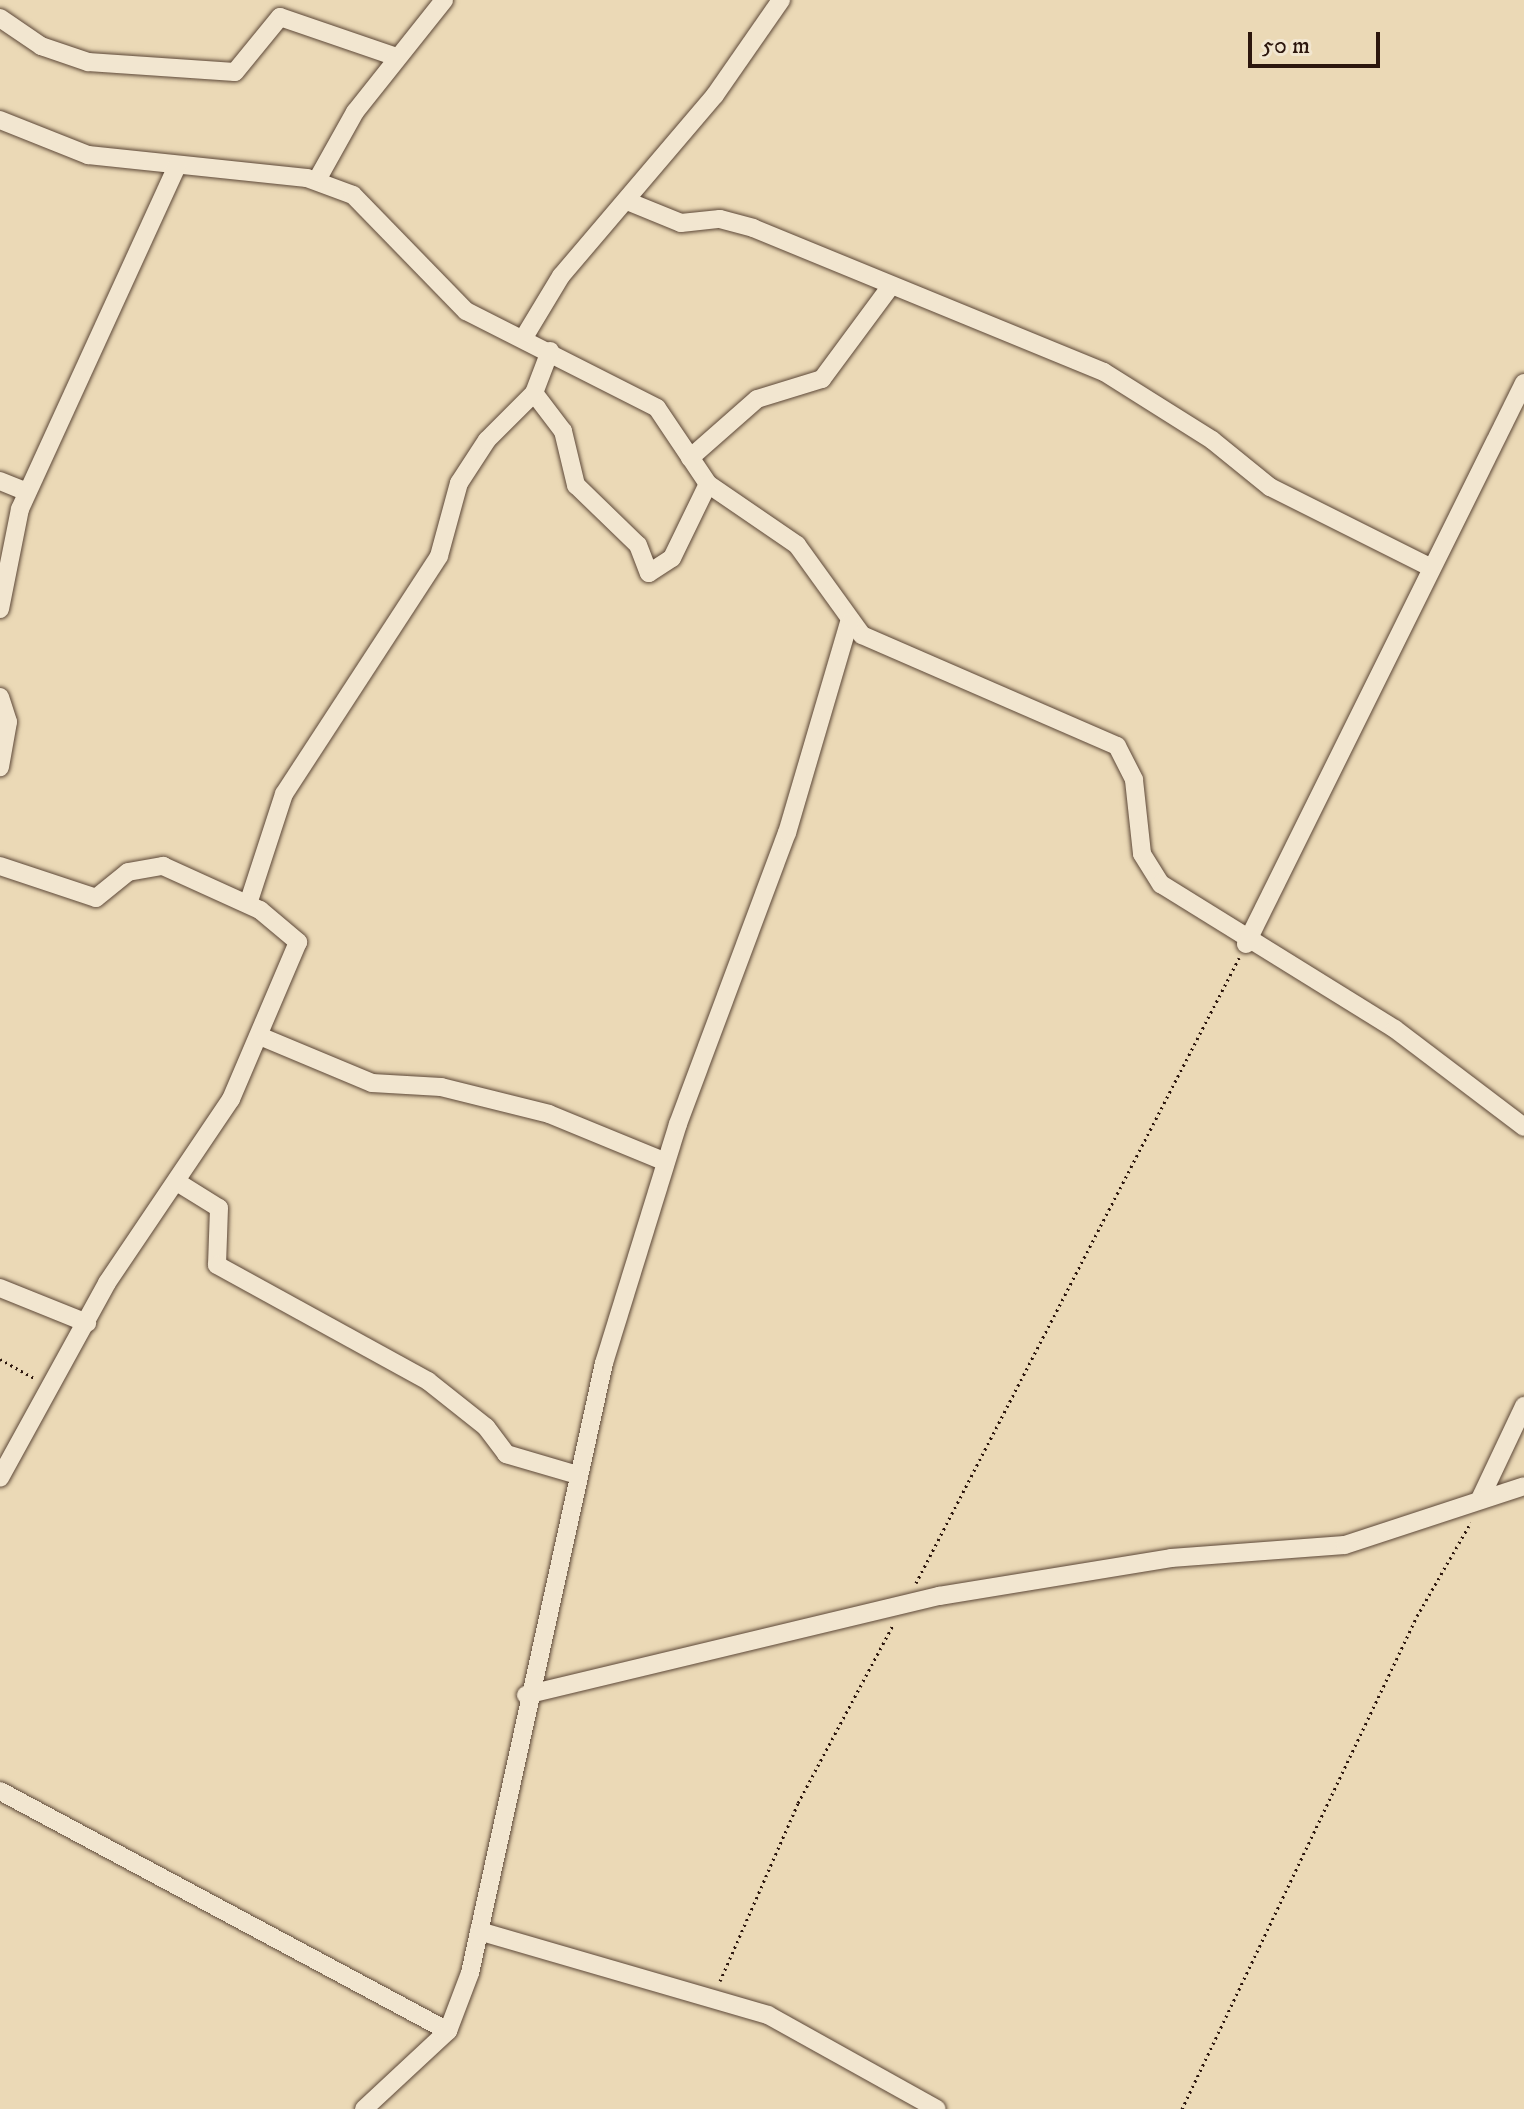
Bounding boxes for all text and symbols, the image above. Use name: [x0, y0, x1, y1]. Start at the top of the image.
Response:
scale bar: [1252, 16, 1384, 66]
text: 50 m: [1262, 31, 1310, 61]

